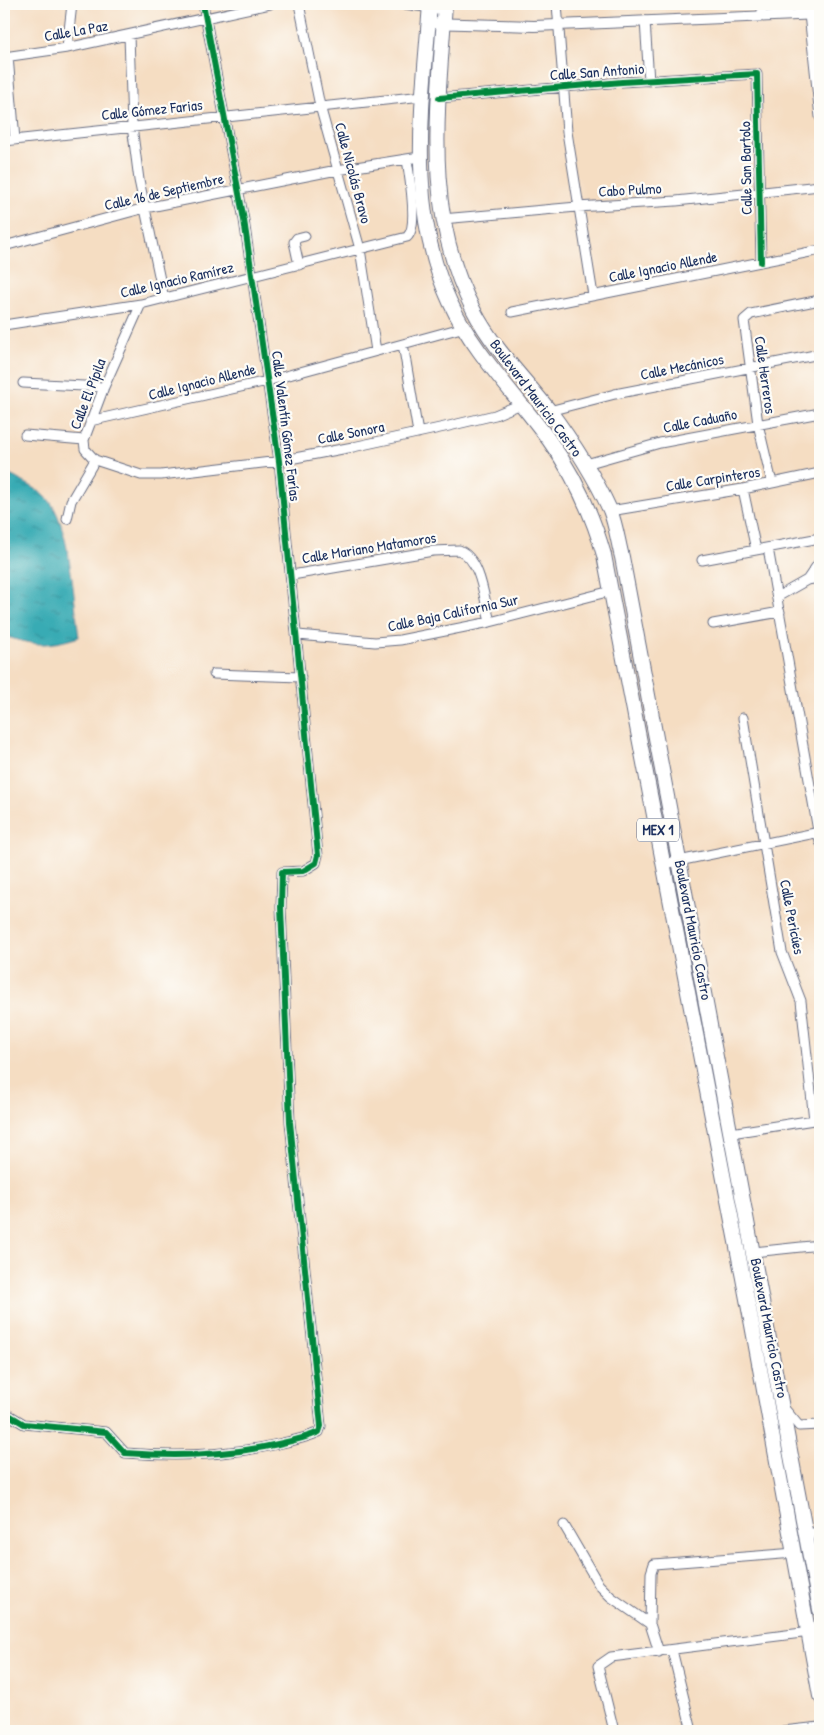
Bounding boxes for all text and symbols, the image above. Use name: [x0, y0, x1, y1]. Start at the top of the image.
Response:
street label: Calle La Paz: [42, 14, 110, 46]
street label: Calle San Antonio: [549, 58, 645, 85]
street label: Calle Gómez Farias: [100, 94, 204, 125]
street label: Calle Nicolás Bravo: [330, 120, 377, 226]
street label: Calle San Bartolo: [734, 121, 757, 215]
street label: Calle 16 de Septiembre: [102, 168, 226, 215]
street label: Cabo Pulmo: [598, 177, 662, 202]
street label: Calle Ignacio Allende: [607, 246, 719, 287]
street label: Calle Ignacio Ramírez: [118, 256, 236, 303]
street label: Boulevard Mauricio Castro: [485, 335, 588, 461]
street label: Calle Herreros: [750, 335, 781, 415]
street label: Calle Mecánicos: [638, 348, 726, 385]
street label: Calle Valentín Gómez Farías: [267, 350, 306, 503]
street label: Calle El Pípila: [64, 355, 111, 432]
street label: Calle Ignacio Allende: [146, 358, 258, 405]
street label: Calle Caduaño: [661, 403, 739, 438]
street label: Calle Sonora: [316, 416, 386, 449]
street label: Calle Carpinteros: [664, 461, 762, 496]
street label: Calle Mariano Matamoros: [300, 526, 438, 568]
street label: Calle Baja California Sur: [386, 588, 520, 637]
road number: MEX 1: [637, 818, 679, 842]
street label: Boulevard Mauricio Castro: [670, 858, 717, 1002]
street label: Calle Pericúes: [775, 878, 810, 956]
street label: Boulevard Mauricio Castro: [746, 1256, 793, 1400]

